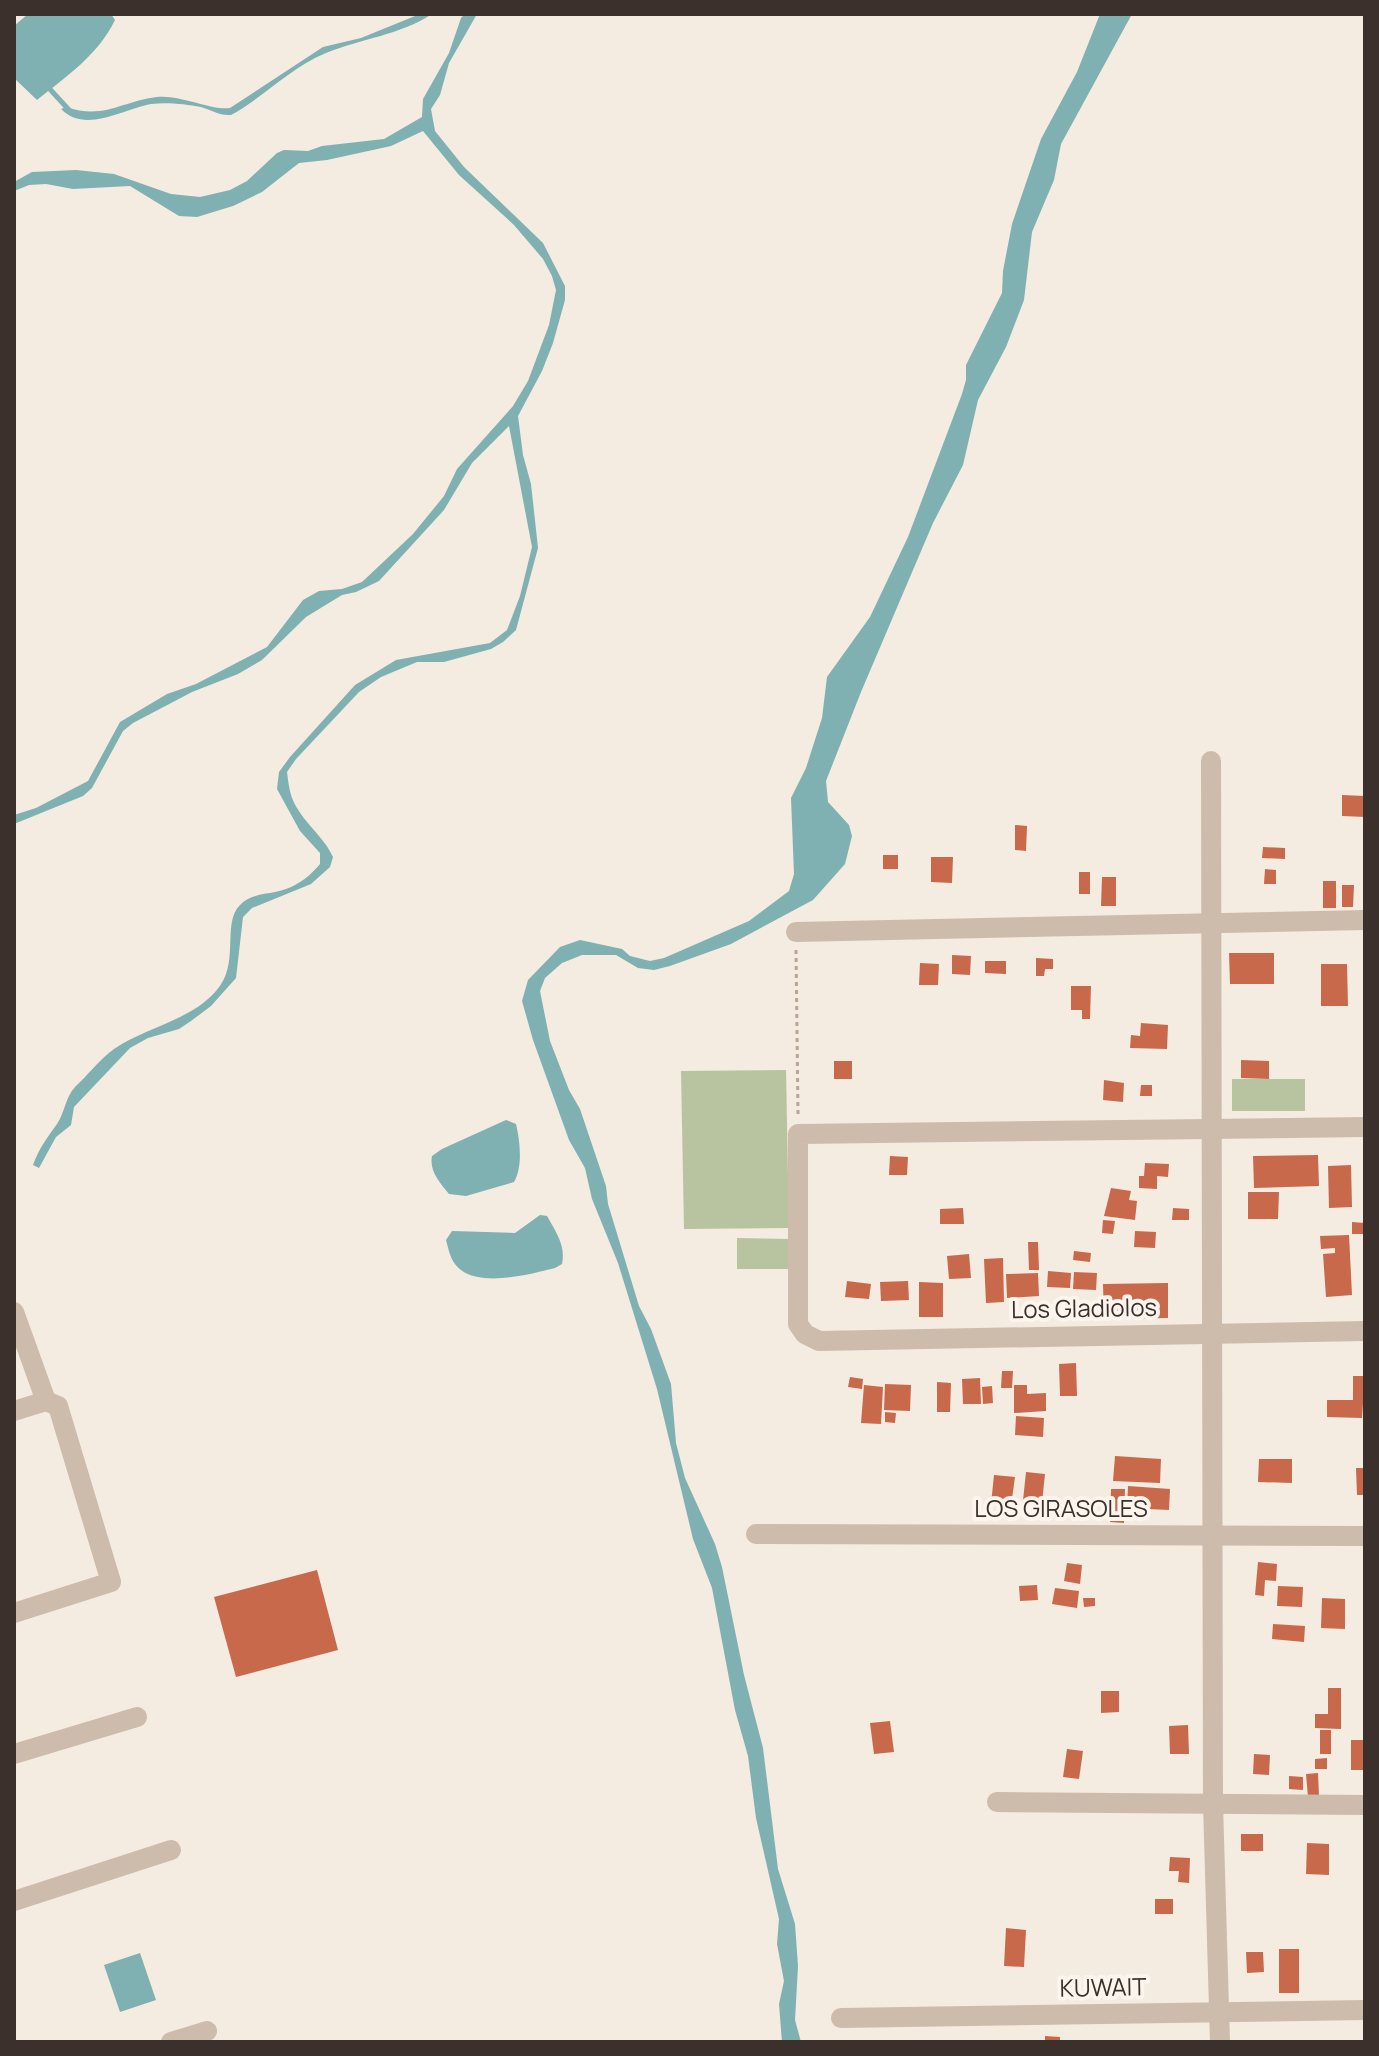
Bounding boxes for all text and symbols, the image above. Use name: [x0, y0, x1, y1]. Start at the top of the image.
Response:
street label: Los Gladiolos: [1011, 1290, 1157, 1325]
street label: LOS GIRASOLES: [974, 1491, 1148, 1524]
street label: KUWAIT: [1059, 1969, 1147, 2004]

